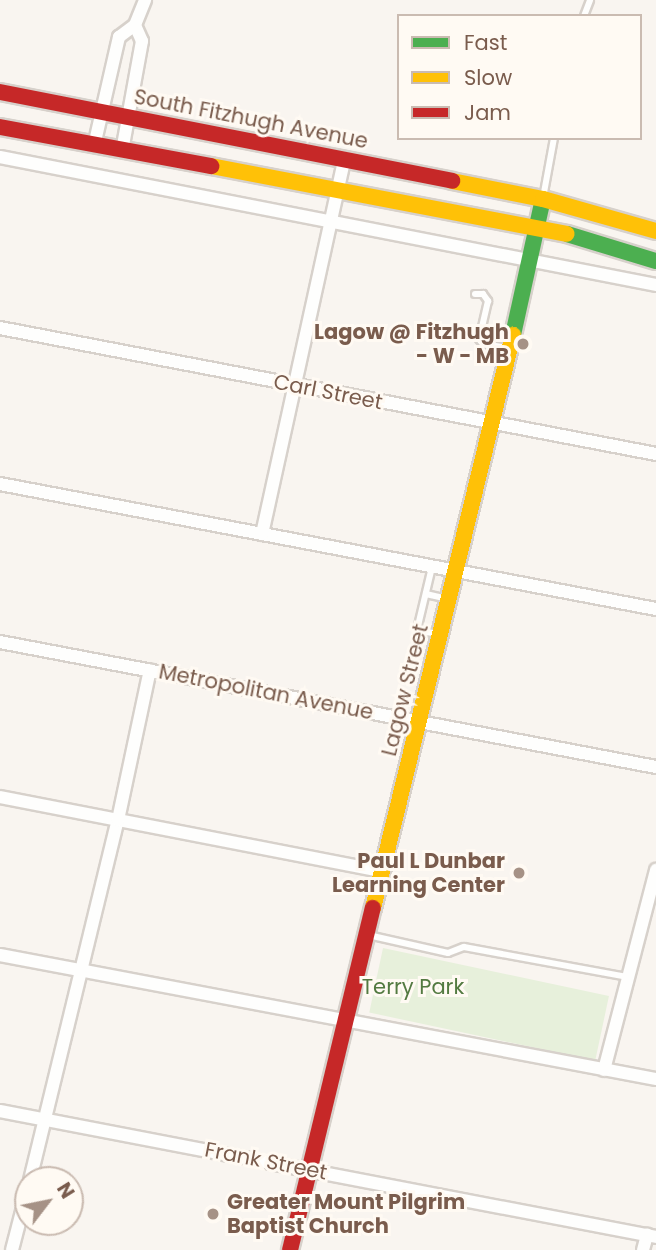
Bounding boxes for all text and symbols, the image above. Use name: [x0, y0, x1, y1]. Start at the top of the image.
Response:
legend: [397, 14, 642, 140]
text: Fast: [464, 28, 507, 57]
text: Slow: [464, 63, 512, 92]
street label: South Fitzhugh Avenue: [132, 84, 370, 154]
text: Jam: [464, 98, 511, 127]
place label: Lagow @ Fitzhugh - W - MB: [314, 319, 509, 369]
marker: Lagow @ Fitzhugh - W - MB: [515, 336, 531, 352]
street label: Carl Street: [271, 369, 385, 415]
street label: Lagow Street: [376, 621, 434, 759]
street label: Metropolitan Avenue: [157, 659, 375, 725]
place label: Paul L Dunbar Learning Center: [332, 848, 505, 898]
marker: Paul L Dunbar Learning Center: [511, 865, 527, 881]
park label: Terry Park: [362, 974, 464, 1000]
street label: Frank Street: [203, 1137, 329, 1185]
north arrow: [14, 1166, 84, 1236]
text: N: [50, 1177, 81, 1204]
place label: Greater Mount Pilgrim Baptist Church: [227, 1189, 465, 1239]
marker: Greater Mount Pilgrim Baptist Church: [205, 1206, 221, 1222]

